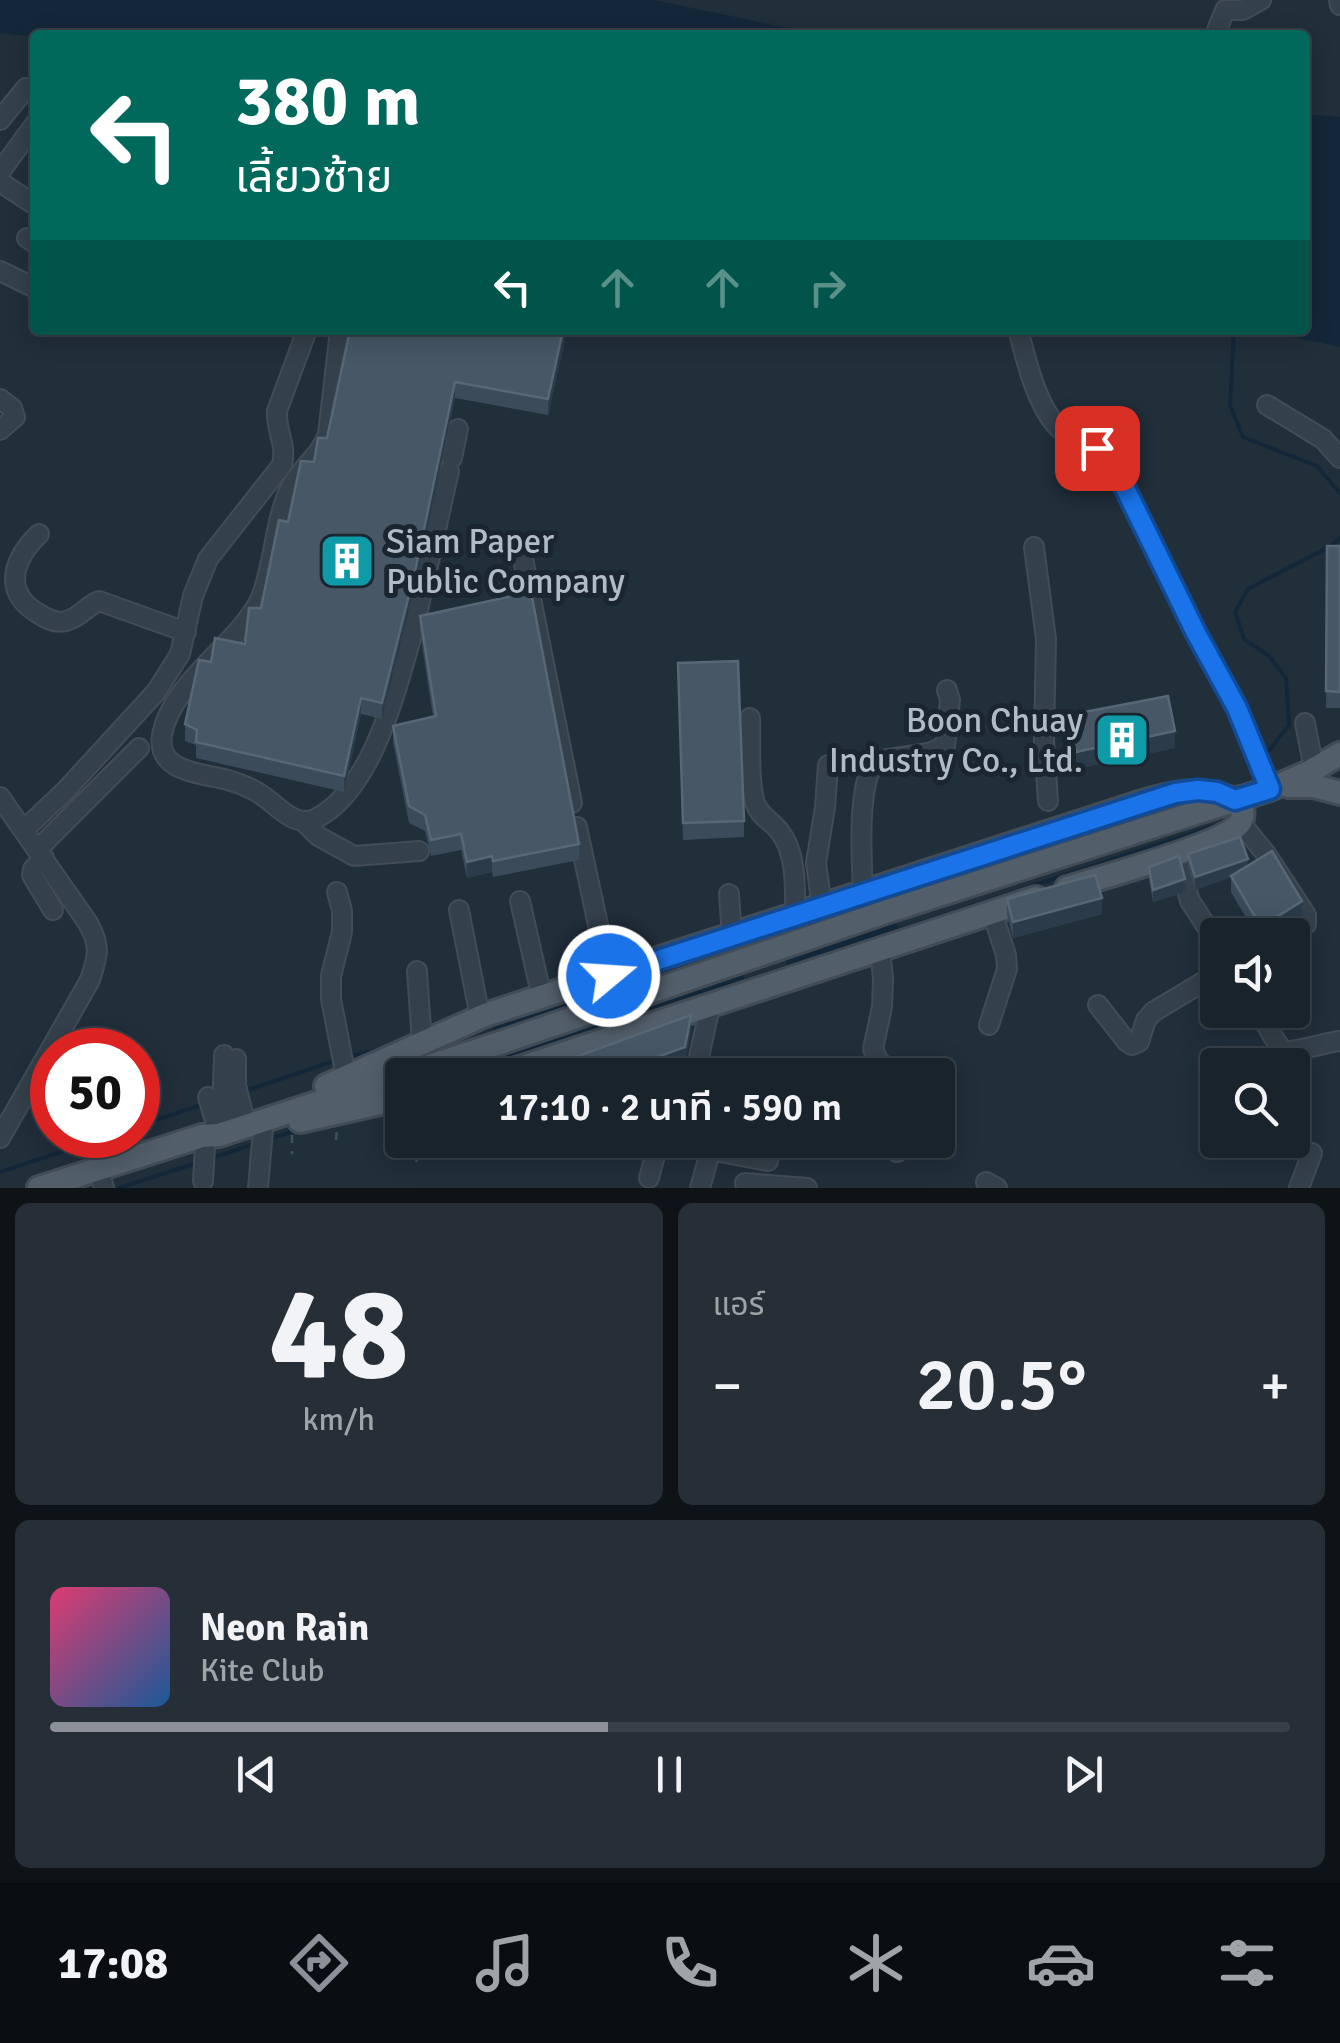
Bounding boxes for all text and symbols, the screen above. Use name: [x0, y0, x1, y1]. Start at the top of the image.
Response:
text: 380 m: [235, 58, 420, 144]
icon: left: [70, 70, 200, 200]
text: เลี้ยวซ้าย: [235, 150, 392, 205]
icon: left: [485, 260, 540, 315]
icon: ahead: [590, 260, 645, 315]
icon: ahead: [695, 260, 750, 315]
icon: right: [800, 260, 855, 315]
pin: [1055, 406, 1140, 491]
icon: arrive: [1070, 421, 1125, 476]
place label: Siam Paper Public Company: [386, 520, 625, 603]
building icon: Siam Paper Public Company: [317, 531, 377, 591]
place label: Boon Chuay Industry Co., Ltd.: [829, 699, 1083, 782]
building icon: Boon Chuay Industry Co., Ltd.: [1092, 710, 1152, 770]
map controls: [1200, 918, 1310, 1158]
button: sound: [1200, 918, 1310, 1028]
position arrow: [557, 924, 661, 1028]
speed limit sign: 50: [30, 1028, 160, 1158]
button: search: [1200, 1048, 1310, 1158]
text: 17:10 · 2 นาที · 590 m: [498, 1084, 842, 1131]
text: 48: [269, 1255, 409, 1415]
text: แอร์: [713, 1285, 764, 1324]
text: 20.5°: [916, 1338, 1087, 1431]
text: −: [713, 1352, 742, 1420]
text: +: [1260, 1352, 1290, 1420]
text: km/h: [303, 1400, 375, 1439]
text: Neon Rain: [200, 1604, 369, 1651]
text: Kite Club: [200, 1651, 324, 1690]
icon: previous: [229, 1747, 284, 1802]
icon: pause: [642, 1747, 697, 1802]
icon: next: [1056, 1747, 1111, 1802]
icon: directions: [284, 1928, 354, 1998]
icon: music: [470, 1928, 540, 1998]
icon: phone: [655, 1928, 725, 1998]
icon: climate: [841, 1928, 911, 1998]
icon: car: [1026, 1928, 1096, 1998]
icon: filters: [1212, 1928, 1282, 1998]
text: 17:08: [58, 1936, 168, 1991]

